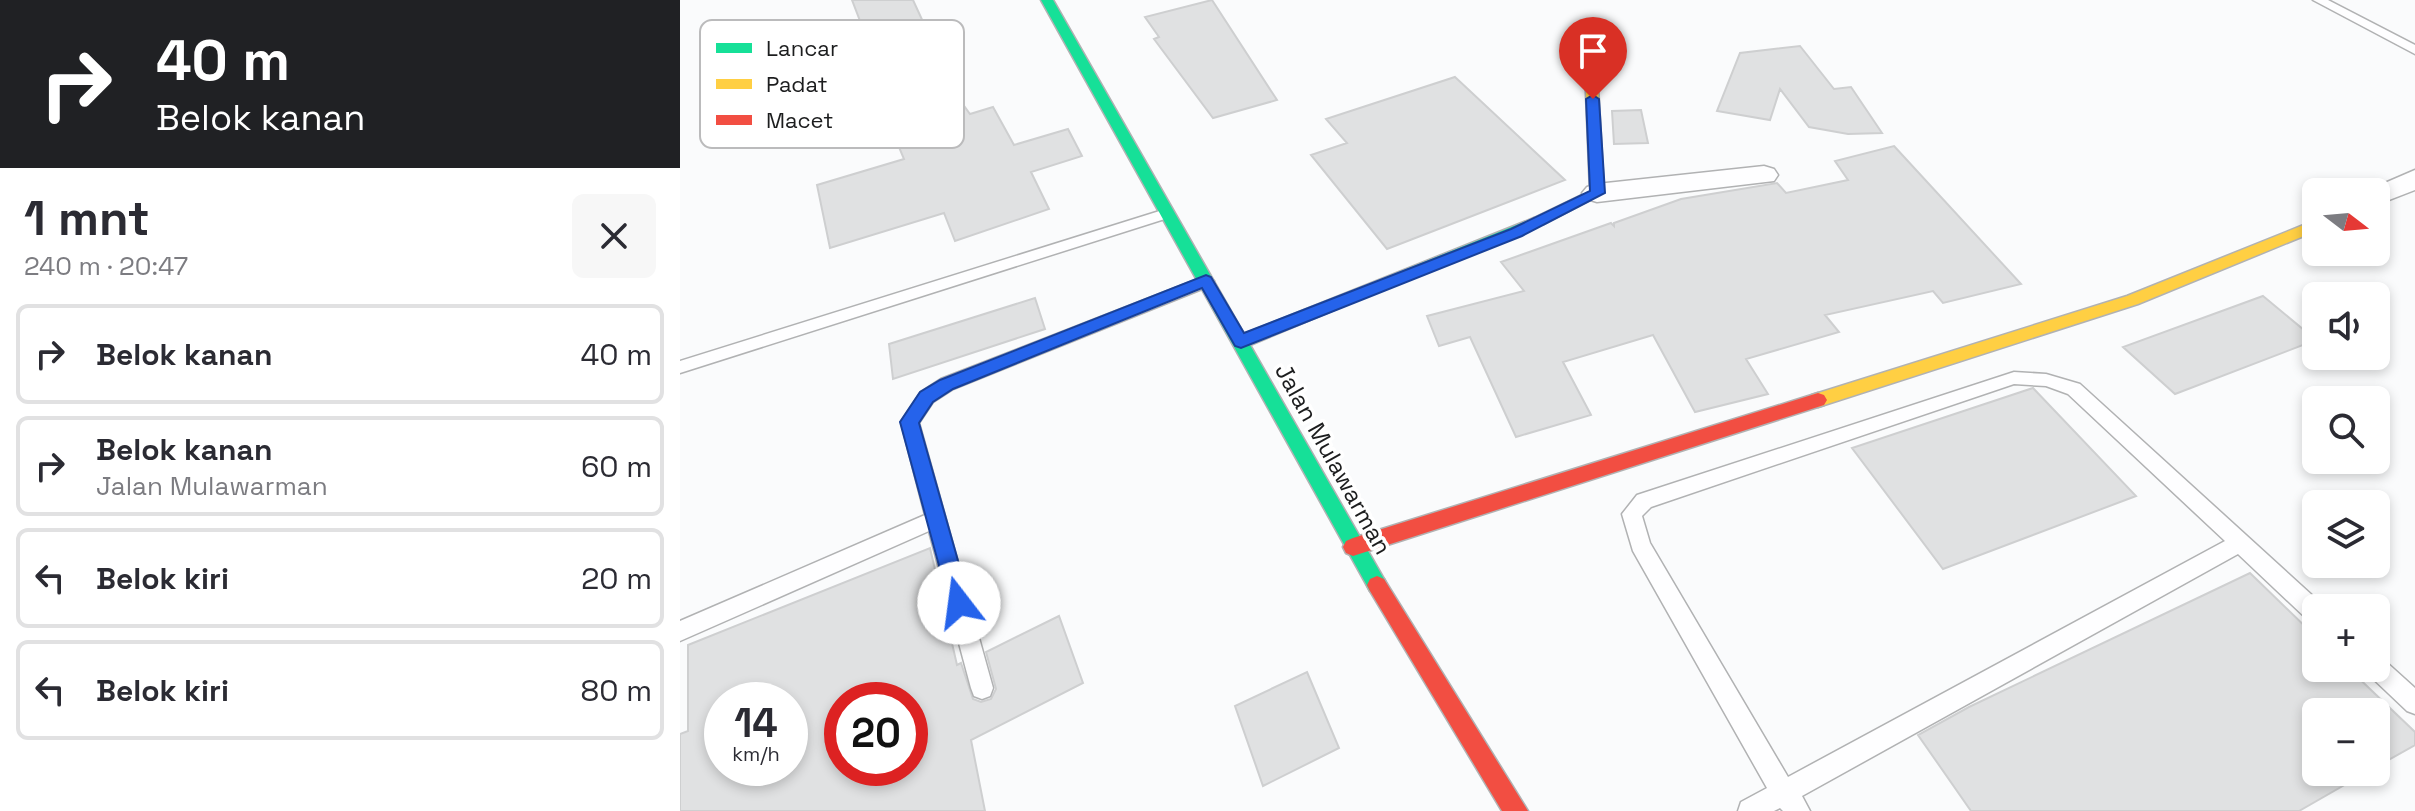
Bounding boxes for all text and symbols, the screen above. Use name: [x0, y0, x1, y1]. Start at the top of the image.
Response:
pin: [1559, 17, 1627, 99]
legend: [700, 20, 964, 148]
text: 40 m: [156, 25, 290, 96]
icon: arrive: [1571, 29, 1615, 73]
icon: right: [24, 32, 128, 136]
text: Lancar: [766, 34, 838, 62]
text: Padat: [766, 70, 828, 98]
text: Belok kanan: [156, 95, 365, 141]
text: Macet: [766, 106, 833, 134]
north arrow: [2302, 178, 2390, 266]
map controls: [2302, 178, 2390, 786]
text: 1 mnt: [24, 188, 150, 249]
button: close: [572, 194, 656, 278]
text: 240 m · 20:47: [24, 249, 188, 283]
button: sound: [2302, 282, 2390, 370]
icon: right: [28, 332, 72, 376]
text: Belok kanan: [96, 335, 272, 374]
text: 40 m: [581, 335, 652, 374]
street label: Jalan Mulawarman: [1268, 358, 1399, 560]
button: search: [2302, 386, 2390, 474]
text: Belok kanan: [96, 430, 272, 469]
icon: right: [28, 444, 72, 488]
text: 60 m: [581, 447, 652, 486]
text: Jalan Mulawarman: [96, 469, 328, 503]
button: layers: [2302, 490, 2390, 578]
icon: left: [28, 556, 72, 600]
text: Belok kiri: [96, 559, 229, 598]
text: 20 m: [581, 559, 652, 598]
position arrow: [917, 561, 1001, 645]
button: +: [2302, 594, 2390, 682]
icon: left: [28, 668, 72, 712]
text: Belok kiri: [96, 671, 229, 710]
text: 80 m: [581, 671, 652, 710]
speed limit sign: 20: [824, 682, 928, 786]
text: 14: [734, 698, 778, 749]
button: −: [2302, 698, 2390, 786]
text: km/h: [732, 741, 780, 767]

